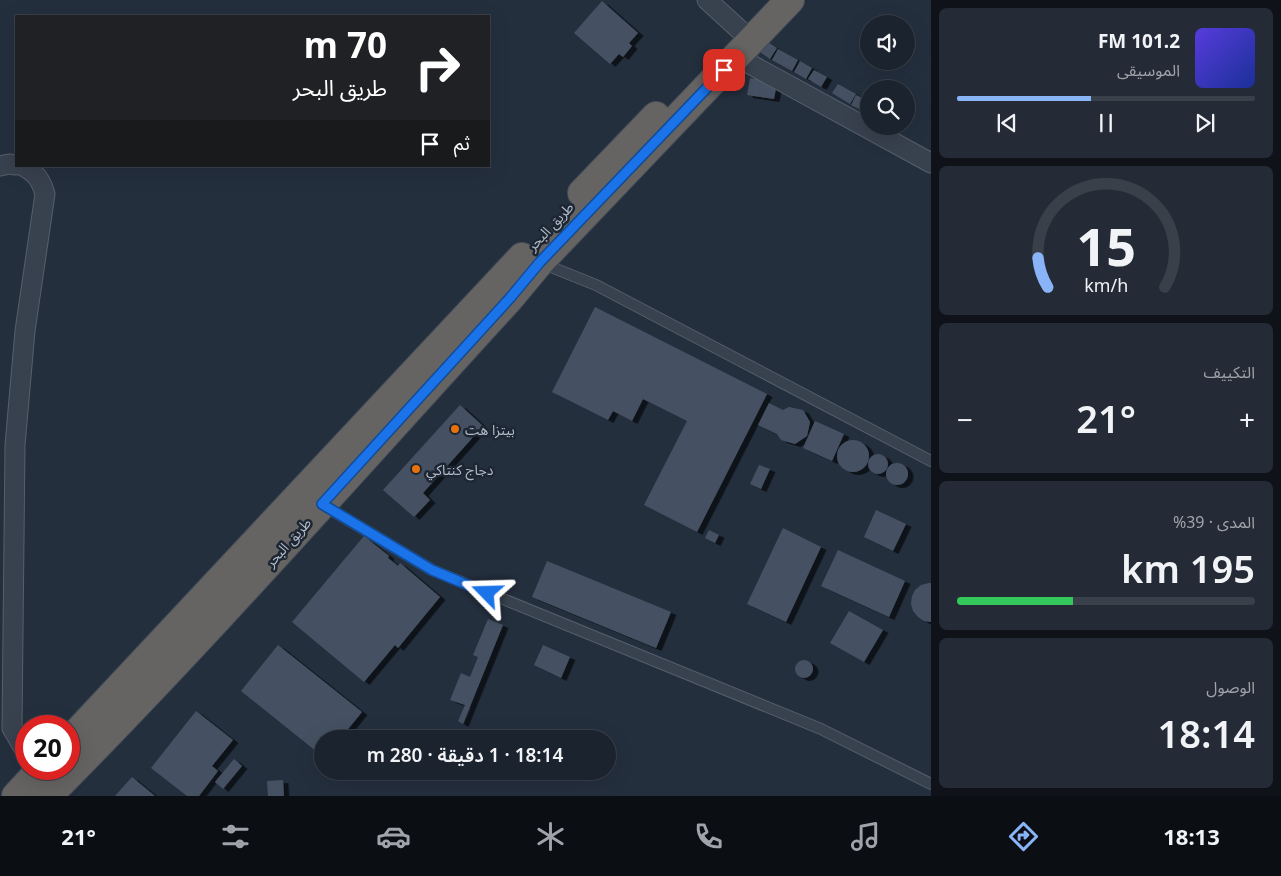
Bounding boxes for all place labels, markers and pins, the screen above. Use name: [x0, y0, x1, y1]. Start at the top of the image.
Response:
pin: [703, 49, 745, 91]
place label: بيتزا هت: [465, 420, 515, 439]
marker: بيتزا هت: [449, 423, 461, 435]
place label: دجاج كنتاكي: [426, 460, 494, 481]
marker: دجاج كنتاكي: [410, 463, 422, 475]

